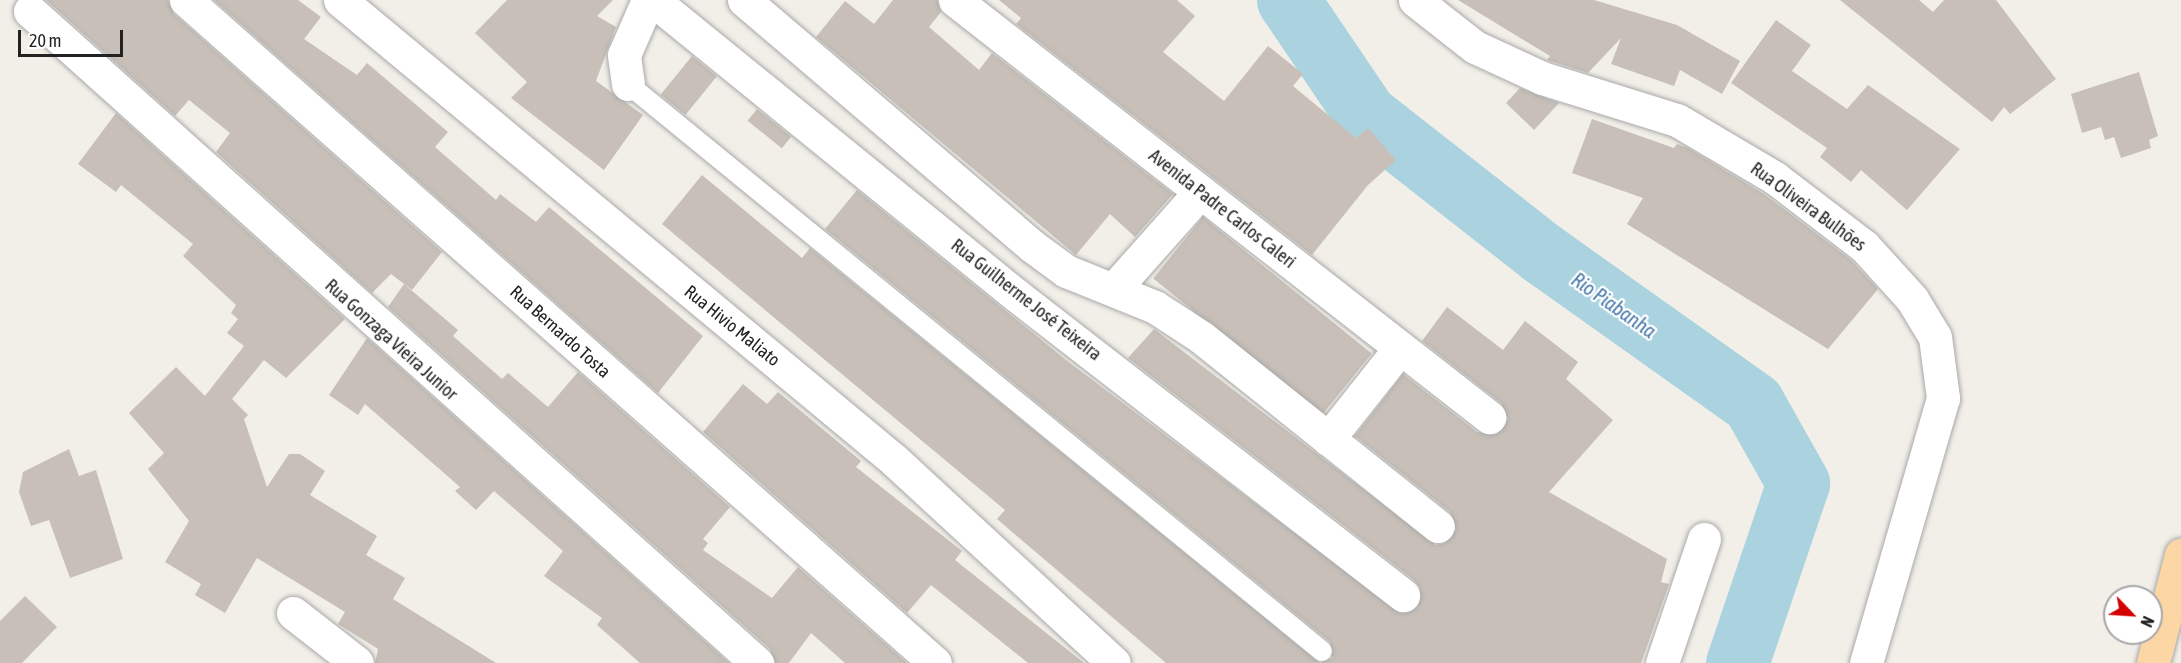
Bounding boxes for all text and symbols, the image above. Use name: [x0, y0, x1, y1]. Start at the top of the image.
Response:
scale bar: [21, 18, 126, 56]
text: 20 m: [29, 30, 61, 51]
street label: Avenida Padre Carlos Caleri: [1144, 145, 1300, 273]
street label: Rua Oliveira Bulhões: [1746, 158, 1870, 256]
street label: Rua Guilherme José Teixeira: [947, 235, 1105, 365]
water label: Rio Piabanha: [1567, 267, 1661, 343]
street label: Rua Gonzaga Vieira Junior: [320, 275, 462, 405]
street label: Rua Bernardo Tosta: [505, 281, 615, 383]
street label: Rua Hivio Maliato: [680, 281, 784, 371]
north arrow: [2103, 585, 2163, 645]
text: N: [2137, 614, 2158, 630]

